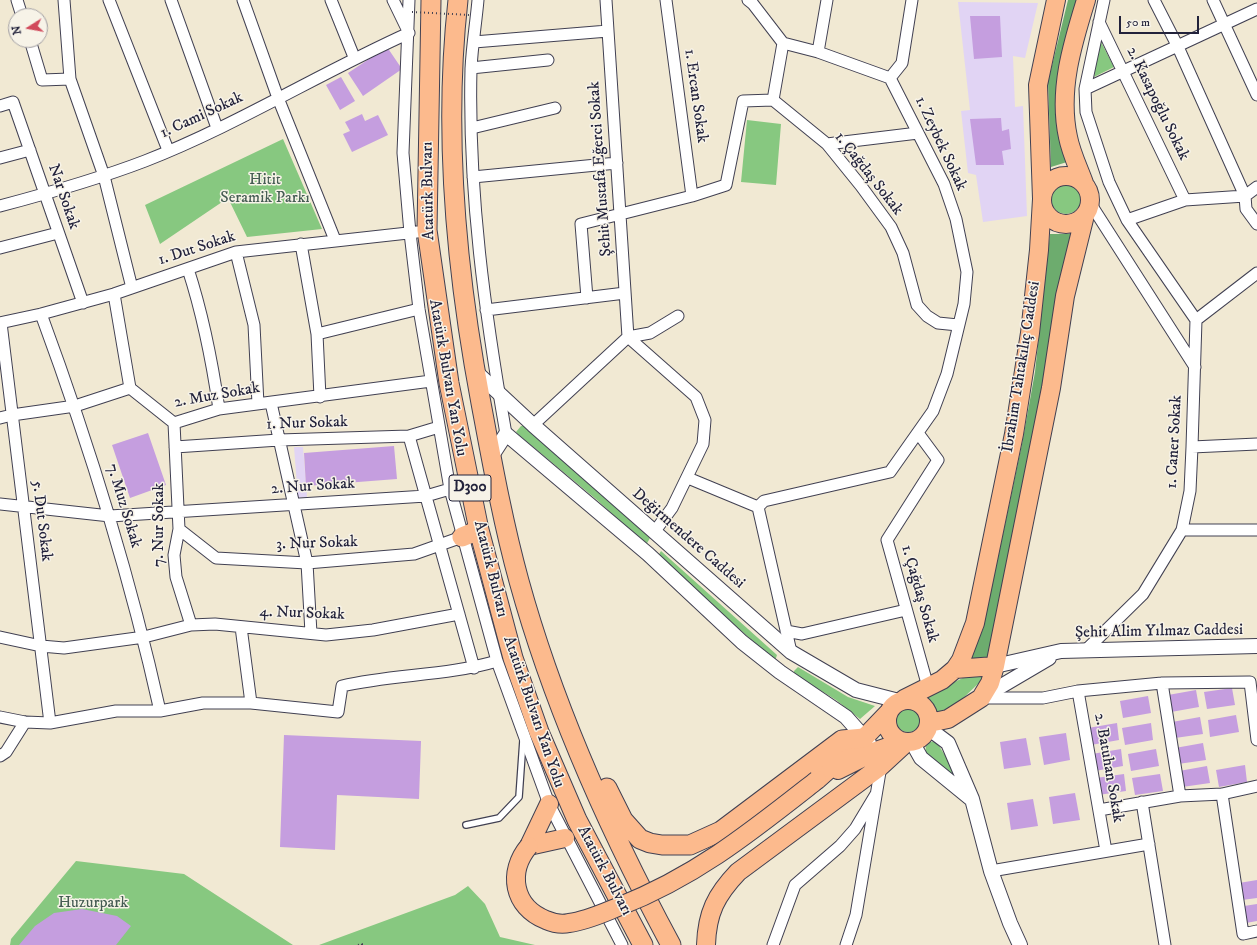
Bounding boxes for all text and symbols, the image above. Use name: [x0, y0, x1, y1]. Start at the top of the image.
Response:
north arrow: [8, 8, 48, 48]
scale bar: [1121, 8, 1201, 34]
text: 50 m: [1126, 15, 1150, 30]
text: N: [9, 24, 25, 36]
street label: 2. Kasapoğlu Sokak: [1121, 44, 1193, 164]
street label: 1. Ercan Sokak: [679, 48, 711, 144]
street label: Şehit Mustafa Eğerci Sokak: [585, 81, 617, 257]
street label: 1. Cami Sokak: [158, 89, 246, 143]
street label: 1. Zeybek Sokak: [910, 94, 970, 194]
street label: 1. Çağdaş Sokak: [829, 128, 907, 220]
street label: Atatürk Bulvarı: [419, 142, 439, 240]
street label: Nar Sokak: [43, 162, 83, 232]
park label: Hitit Seramik Parkı: [220, 171, 310, 209]
street label: 1. Dut Sokak: [156, 227, 238, 271]
street label: İbrahim Tahtakılıç Caddesi: [999, 280, 1045, 454]
street label: Atatürk Bulvarı Yan Yolu: [424, 298, 470, 458]
street label: 2. Muz Sokak: [173, 379, 261, 413]
street label: 1. Caner Sokak: [1163, 395, 1187, 489]
street label: 1. Nur Sokak: [266, 413, 348, 435]
street label: 7. Muz Sokak: [101, 462, 145, 550]
street label: 2. Nur Sokak: [270, 474, 356, 500]
road number: D300: [449, 475, 491, 501]
street label: 5. Dut Sokak: [26, 479, 56, 563]
street label: 7. Nur Sokak: [150, 483, 170, 567]
street label: Değirmendere Caddesi: [628, 485, 748, 593]
street label: Atatürk Bulvarı: [469, 519, 511, 619]
street label: 3. Nur Sokak: [276, 533, 358, 555]
street label: 1. Çağdaş Sokak: [896, 543, 942, 645]
street label: 4. Nur Sokak: [259, 603, 345, 625]
street label: Şehit Alim Yılmaz Caddesi: [1075, 621, 1243, 643]
street label: Atatürk Bulvarı Yan Yolu: [498, 634, 568, 790]
street label: 2. Batuhan Sokak: [1089, 712, 1127, 824]
street label: Atatürk Bulvarı: [572, 823, 636, 919]
park label: Huzurpark: [58, 894, 128, 914]

